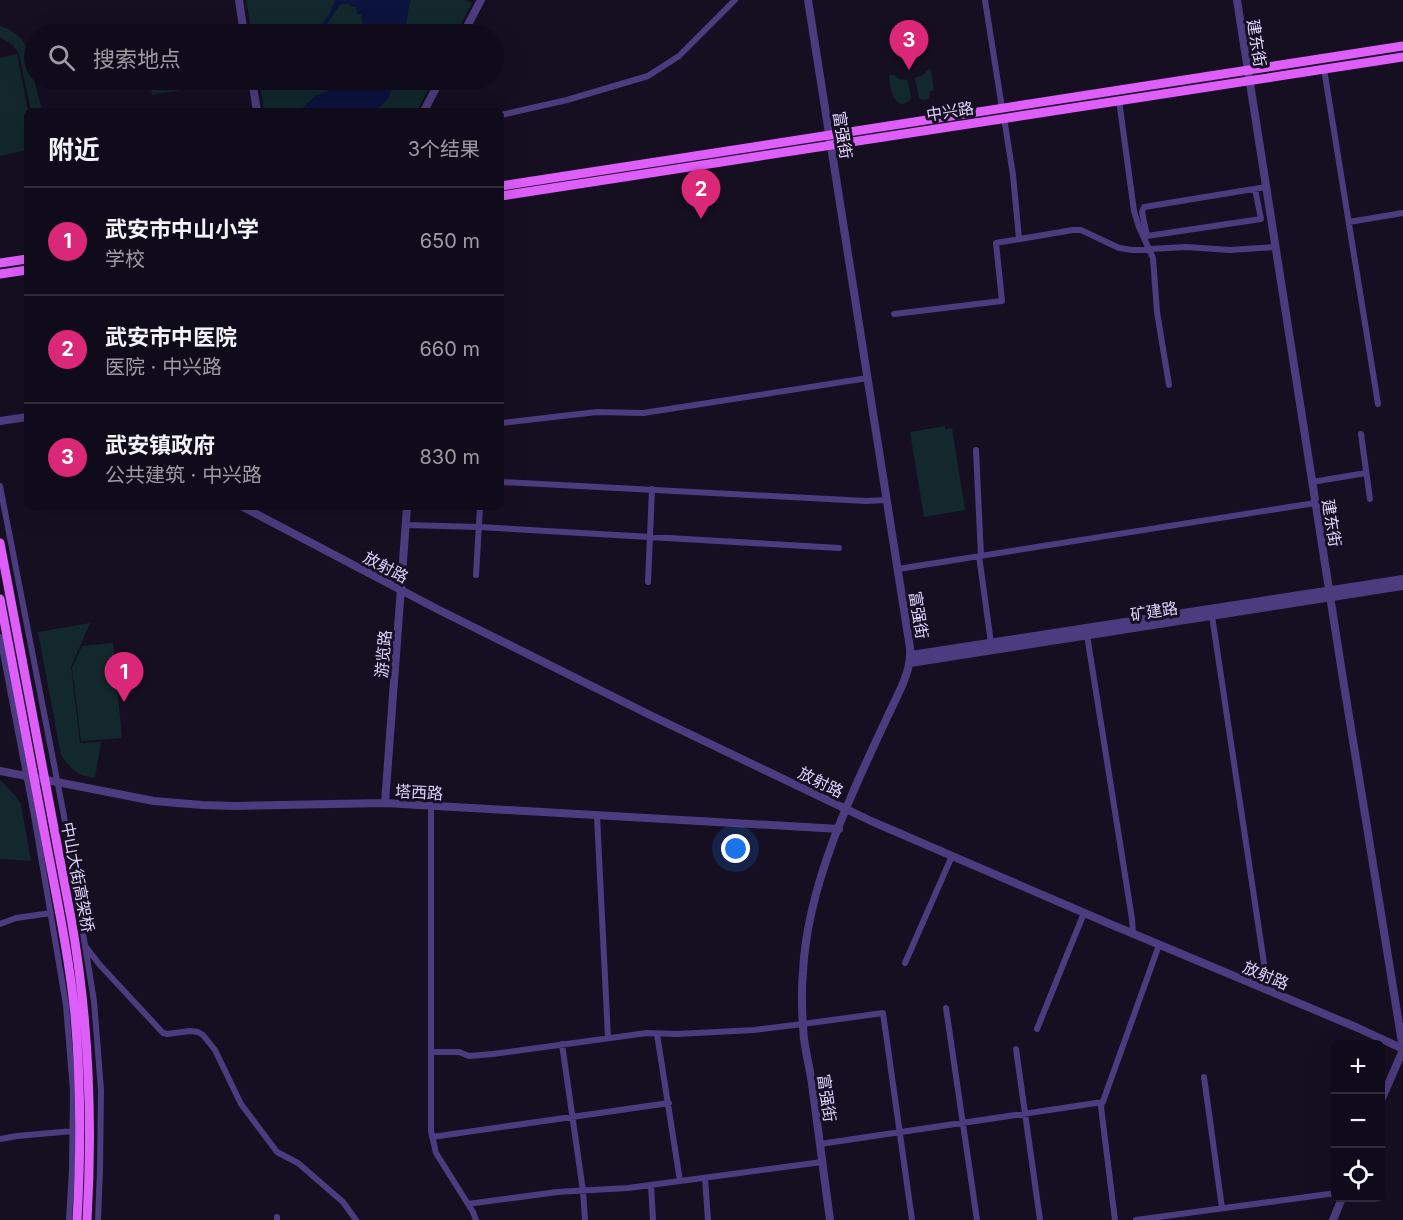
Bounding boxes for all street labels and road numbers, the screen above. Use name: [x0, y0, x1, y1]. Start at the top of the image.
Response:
street label: 建东街: [1243, 18, 1271, 68]
street label: 中兴路: [925, 97, 975, 125]
street label: 富强街: [829, 110, 857, 160]
street label: 建东街: [1318, 498, 1346, 548]
street label: 放射路: [360, 547, 412, 587]
street label: 富强街: [905, 590, 933, 640]
street label: 矿建路: [1129, 597, 1179, 625]
street label: 游览路: [371, 629, 395, 679]
street label: 放射路: [795, 762, 847, 802]
street label: 塔西路: [395, 781, 443, 803]
street label: 中山大街高架桥: [57, 820, 99, 934]
street label: 放射路: [1240, 956, 1292, 994]
street label: 富强街: [814, 1073, 840, 1123]

